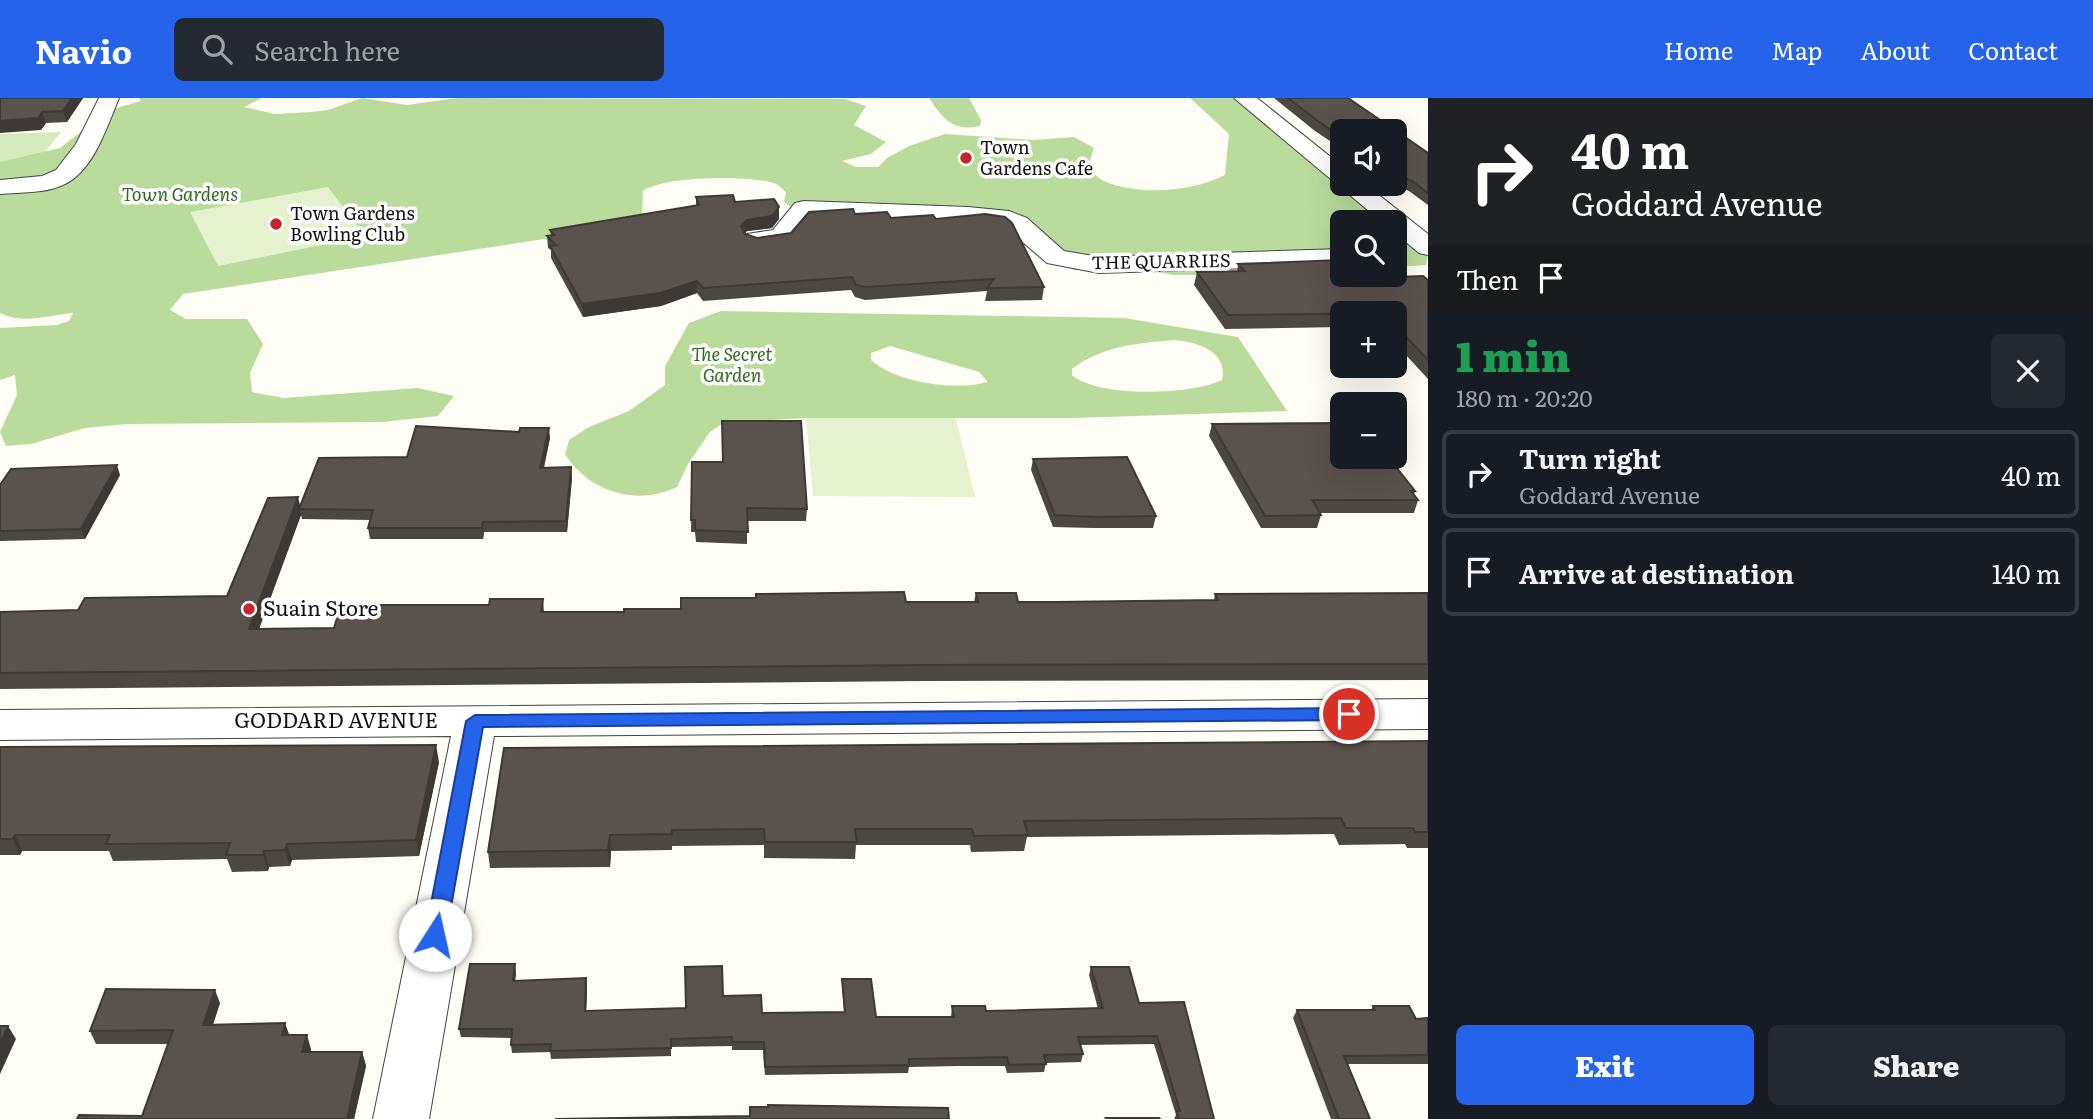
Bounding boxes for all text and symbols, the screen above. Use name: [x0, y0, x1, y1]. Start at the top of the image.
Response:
search box: [174, 18, 664, 81]
text: Navio: [35, 25, 132, 74]
icon: search: [198, 30, 236, 68]
text: Search here: [254, 30, 400, 69]
text: Home: [1664, 32, 1733, 67]
text: Map: [1771, 32, 1822, 67]
text: About: [1860, 32, 1930, 67]
text: Contact: [1968, 32, 2058, 67]
text: 40 m: [1571, 111, 1689, 184]
map controls: [1330, 119, 1407, 469]
button: sound: [1330, 119, 1407, 196]
icon: right: [1456, 126, 1547, 217]
place label: Town Gardens Cafe: [980, 133, 1093, 181]
marker: Town Gardens Cafe: [958, 150, 974, 166]
text: Goddard Avenue: [1571, 178, 1823, 226]
park label: Town Gardens: [122, 180, 238, 207]
place label: Town Gardens Bowling Club: [290, 199, 415, 247]
button: search: [1330, 210, 1407, 287]
marker: Town Gardens Bowling Club: [268, 216, 284, 232]
street label: THE QUARRIES: [1091, 246, 1231, 275]
text: Then: [1456, 259, 1518, 298]
icon: arrive: [1532, 259, 1570, 297]
button: +: [1330, 301, 1407, 378]
text: 1 min: [1456, 323, 1571, 385]
button: close: [1991, 334, 2065, 408]
park label: The Secret Garden: [691, 340, 773, 388]
text: 180 m · 20:20: [1456, 380, 1592, 414]
button: −: [1330, 392, 1407, 469]
text: Turn right: [1519, 438, 1661, 477]
icon: right: [1460, 455, 1498, 493]
text: 40 m: [2001, 455, 2061, 494]
text: Goddard Avenue: [1519, 477, 1700, 511]
icon: arrive: [1460, 553, 1498, 591]
text: Arrive at destination: [1519, 553, 1794, 592]
text: 140 m: [1992, 553, 2061, 592]
place label: Suain Store: [263, 591, 379, 622]
marker: Suain Store: [241, 601, 257, 617]
pin: [1319, 684, 1379, 744]
icon: arrive: [1330, 695, 1368, 733]
street label: GODDARD AVENUE: [234, 703, 438, 734]
position arrow: [398, 898, 472, 972]
button: Exit: [1456, 1025, 1754, 1105]
button: Share: [1768, 1025, 2065, 1105]

